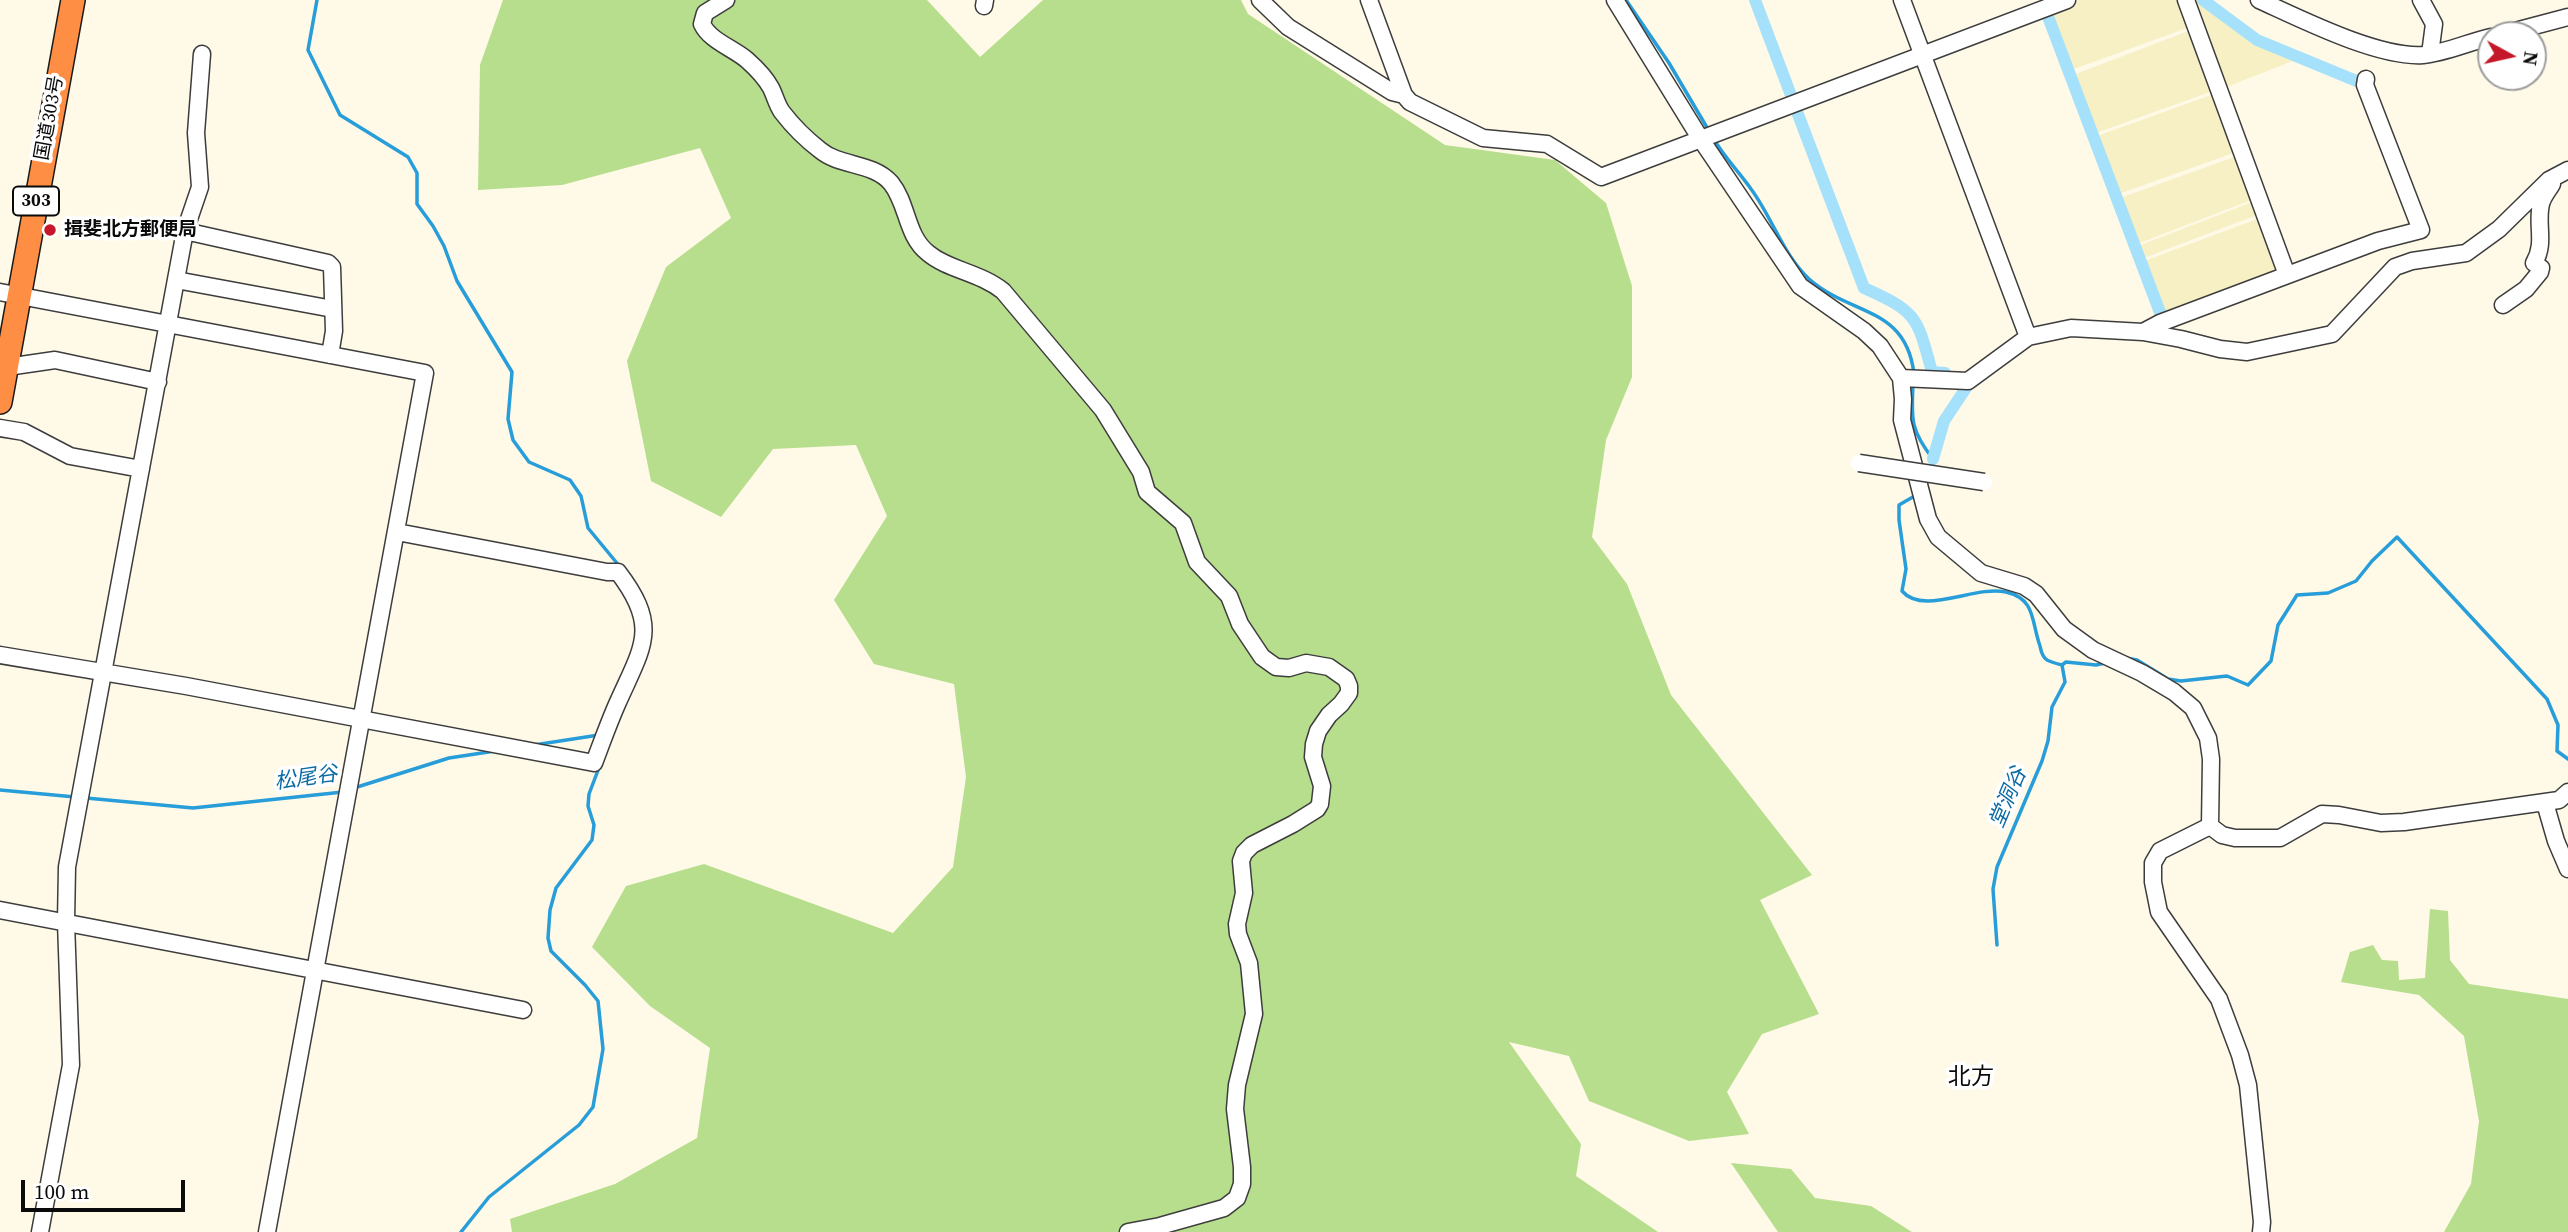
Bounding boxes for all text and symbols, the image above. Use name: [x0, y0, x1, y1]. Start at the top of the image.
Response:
north arrow: [2477, 21, 2547, 91]
text: N: [2517, 50, 2545, 67]
street label: 国道303号: [31, 74, 69, 162]
road number: 303: [13, 186, 59, 216]
place label: 揖斐北方郵便局: [64, 219, 197, 241]
marker: 揖斐北方郵便局: [42, 222, 58, 238]
water label: 松尾谷: [273, 762, 339, 796]
water label: 堂洞谷: [1985, 764, 2033, 832]
district label: 北方: [1948, 1064, 1994, 1092]
scale bar: [24, 1166, 189, 1210]
text: 100 m: [34, 1177, 89, 1206]

